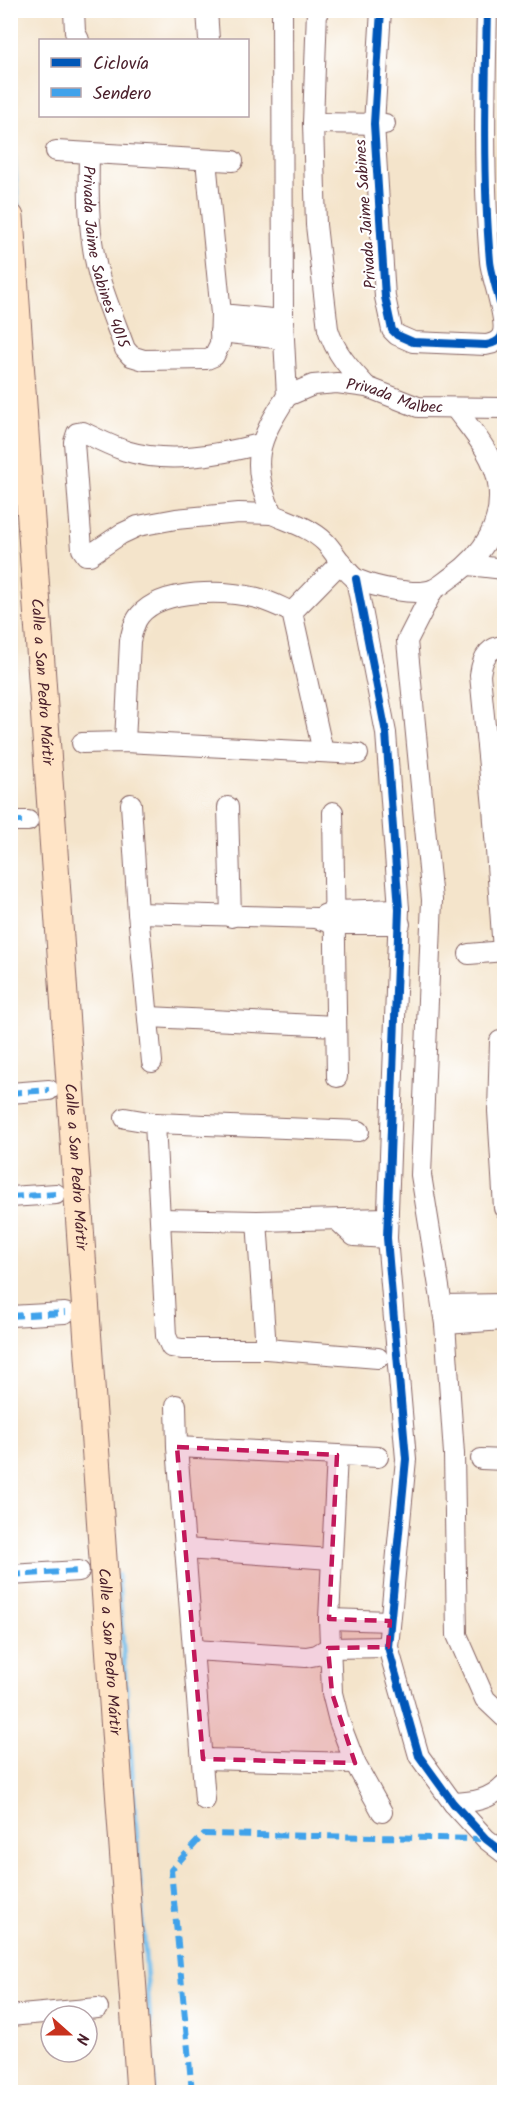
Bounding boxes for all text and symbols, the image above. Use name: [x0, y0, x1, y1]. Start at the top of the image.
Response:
legend: [39, 39, 249, 117]
text: Ciclovía: [93, 50, 149, 79]
text: Sendero: [93, 80, 151, 109]
street label: Privada Jaime Sabines: [348, 138, 384, 290]
street label: Privada Jaime Sabines 4015: [76, 165, 137, 353]
street label: Privada Malbec: [345, 372, 443, 420]
street label: Calle a San Pedro Mártir: [24, 598, 61, 768]
street label: Calle a San Pedro Mártir: [58, 1082, 94, 1253]
street label: Calle a San Pedro Mártir: [91, 1567, 128, 1737]
north arrow: [39, 2004, 99, 2064]
text: N: [68, 2030, 95, 2048]

